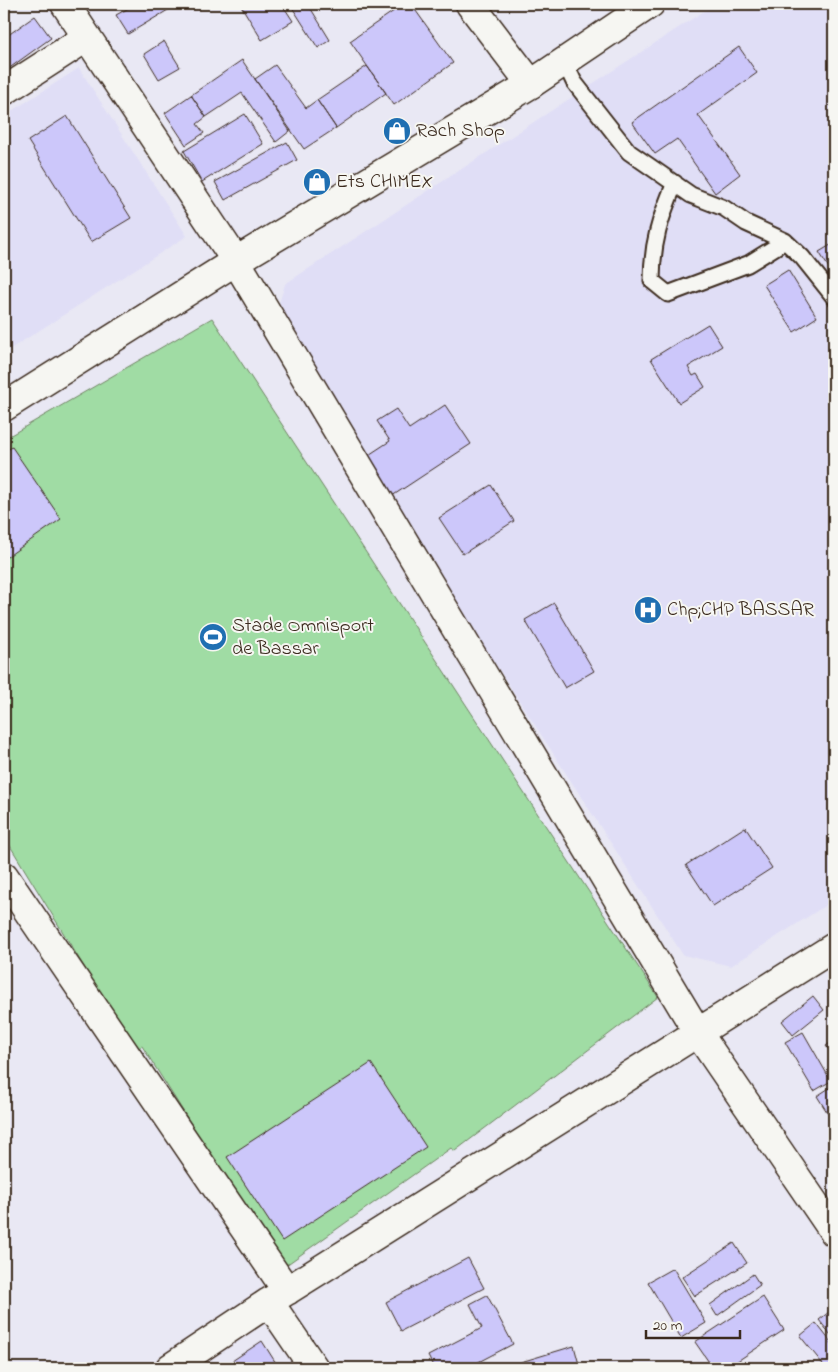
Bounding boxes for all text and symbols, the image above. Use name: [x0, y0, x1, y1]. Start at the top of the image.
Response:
shop icon: Rach Shop: [382, 116, 412, 146]
place label: Rach Shop: [416, 117, 505, 146]
shop icon: Ets CHIMEX: [302, 167, 332, 197]
place label: Ets CHIMEX: [336, 168, 434, 197]
hospital icon: Chp;CHP BASSAR: [633, 595, 663, 625]
place label: Chp;CHP BASSAR: [667, 596, 815, 625]
place label: Stade Omnisport de Bassar: [232, 612, 374, 664]
sports icon: Stade Omnisport de Bassar: [198, 622, 228, 652]
scale bar: [646, 1307, 739, 1339]
text: 20 m: [653, 1315, 683, 1337]

